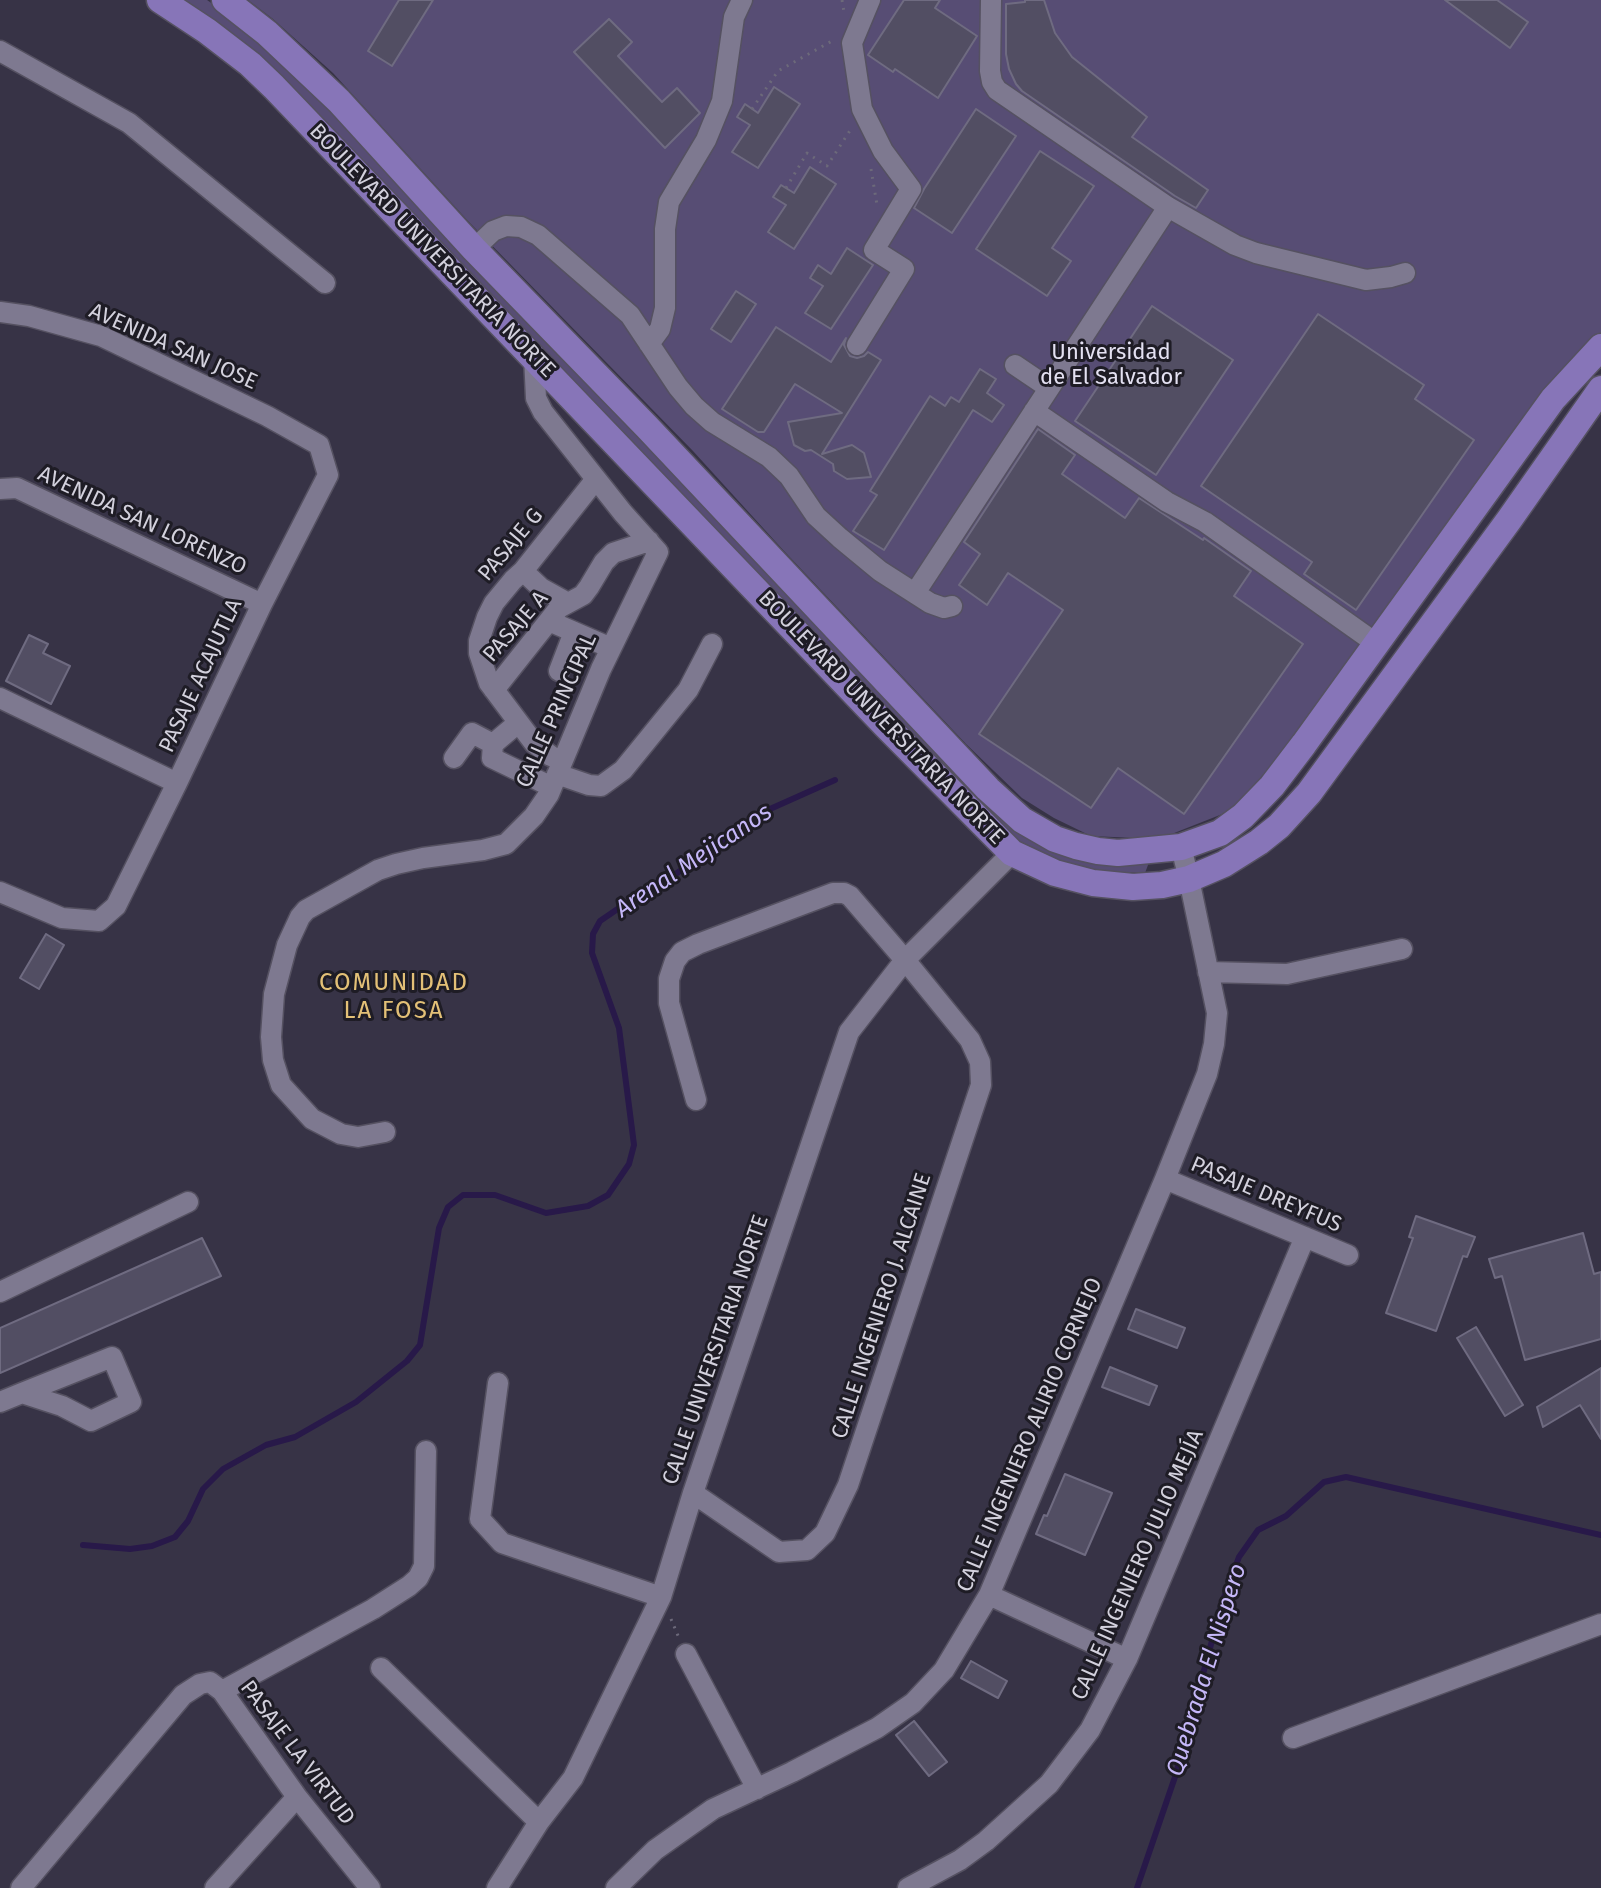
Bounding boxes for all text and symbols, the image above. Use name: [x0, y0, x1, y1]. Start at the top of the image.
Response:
street label: BOULEVARD UNIVERSITARIA NORTE: [303, 119, 561, 383]
street label: AVENIDA SAN JOSE: [85, 298, 261, 396]
park label: Universidad de El Salvador: [1040, 340, 1182, 392]
street label: AVENIDA SAN LORENZO: [34, 461, 250, 581]
street label: PASAJE G: [473, 503, 549, 587]
street label: PASAJE A: [478, 586, 554, 668]
street label: BOULEVARD UNIVERSITARIA NORTE: [752, 586, 1010, 850]
street label: PASAJE ACAJUTLA: [154, 595, 248, 757]
street label: CALLE PRINCIPAL: [511, 630, 603, 792]
water label: Arenal Mejicanos: [610, 798, 778, 924]
district label: COMUNIDAD LA FOSA: [319, 969, 469, 1025]
street label: PASAJE DREYFUS: [1187, 1151, 1345, 1239]
street label: CALLE INGENIERO J. ALCAINE: [827, 1170, 937, 1442]
street label: CALLE UNIVERSITARIA NORTE: [657, 1212, 775, 1488]
street label: CALLE INGENIERO ALIRIO CORNEJO: [952, 1274, 1108, 1596]
street label: CALLE INGENIERO JULIO MEJÍA: [1066, 1426, 1210, 1704]
water label: Quebrada El Nispero: [1161, 1560, 1253, 1780]
street label: PASAJE LA VIRTUD: [234, 1676, 360, 1830]

